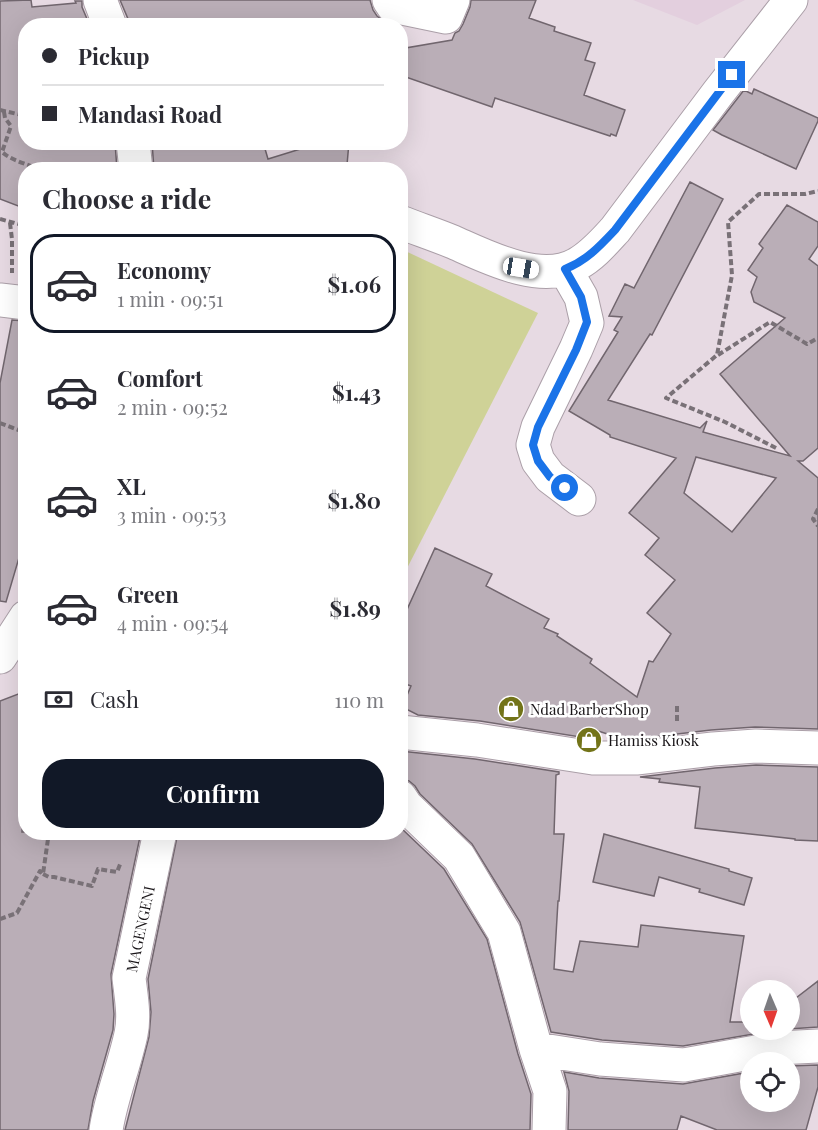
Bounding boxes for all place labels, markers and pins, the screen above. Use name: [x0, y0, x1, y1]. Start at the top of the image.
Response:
shop icon: Ndad BarberShop: [496, 694, 526, 724]
place label: Ndad BarberShop: [530, 699, 649, 719]
shop icon: Hamiss Kiosk: [574, 725, 604, 755]
place label: Hamiss Kiosk: [608, 730, 700, 750]

